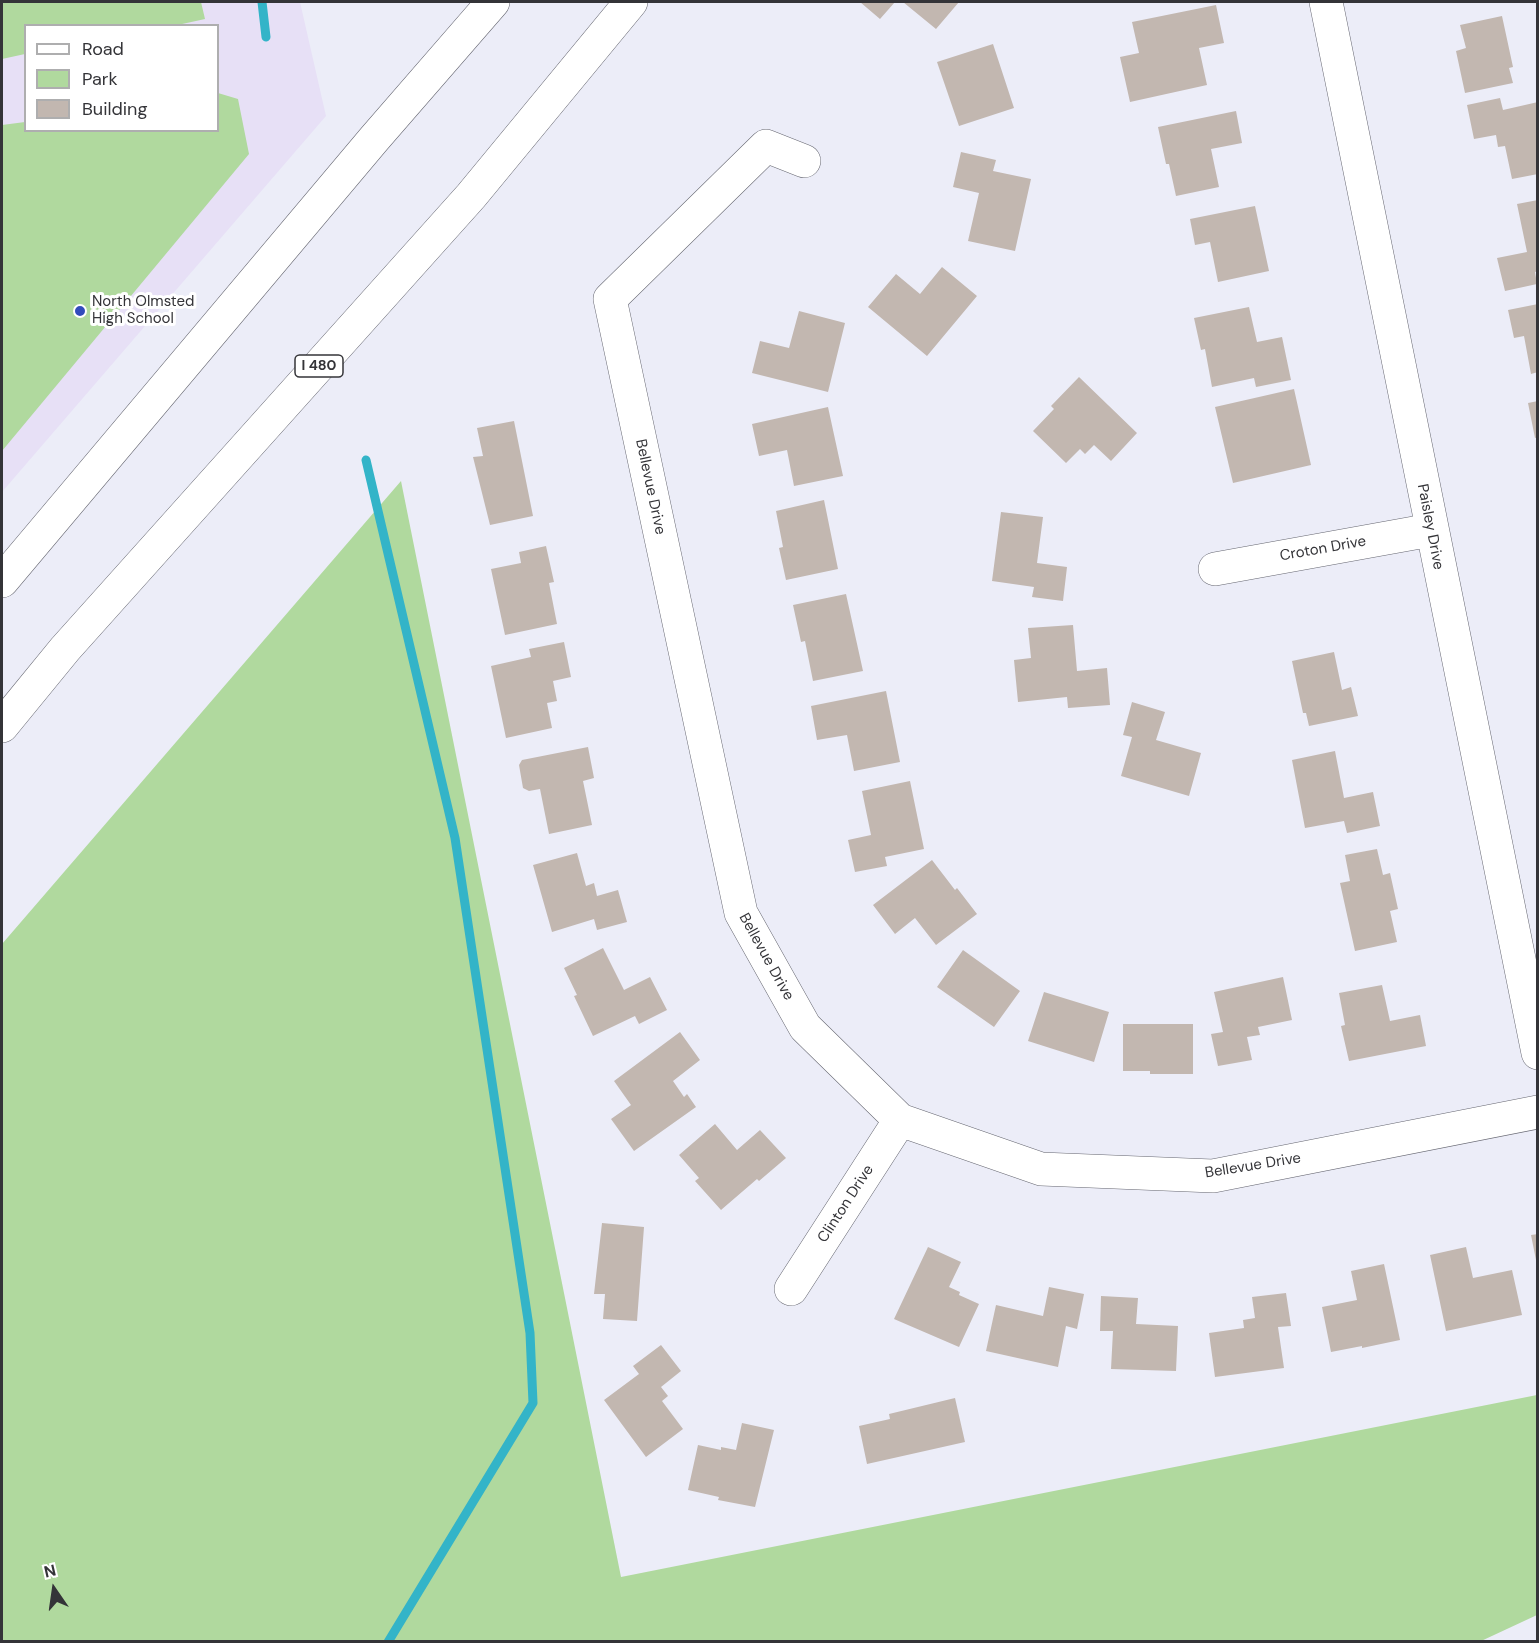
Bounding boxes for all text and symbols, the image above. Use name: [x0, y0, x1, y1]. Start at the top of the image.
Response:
legend: [24, 24, 219, 132]
text: Road: [82, 37, 124, 61]
text: Park: [82, 67, 118, 91]
text: Building: [82, 97, 147, 121]
place label: North Olmsted High School: [92, 293, 194, 328]
marker: North Olmsted High School: [73, 304, 87, 318]
road number: I 480: [295, 355, 343, 377]
street label: Bellevue Drive: [631, 438, 669, 536]
street label: Paisley Drive: [1413, 483, 1447, 571]
street label: Croton Drive: [1278, 533, 1368, 565]
street label: Bellevue Drive: [735, 910, 797, 1004]
street label: Bellevue Drive: [1204, 1150, 1302, 1182]
street label: Clinton Drive: [814, 1162, 878, 1246]
north arrow: [24, 1559, 84, 1619]
text: N: [42, 1559, 58, 1583]

